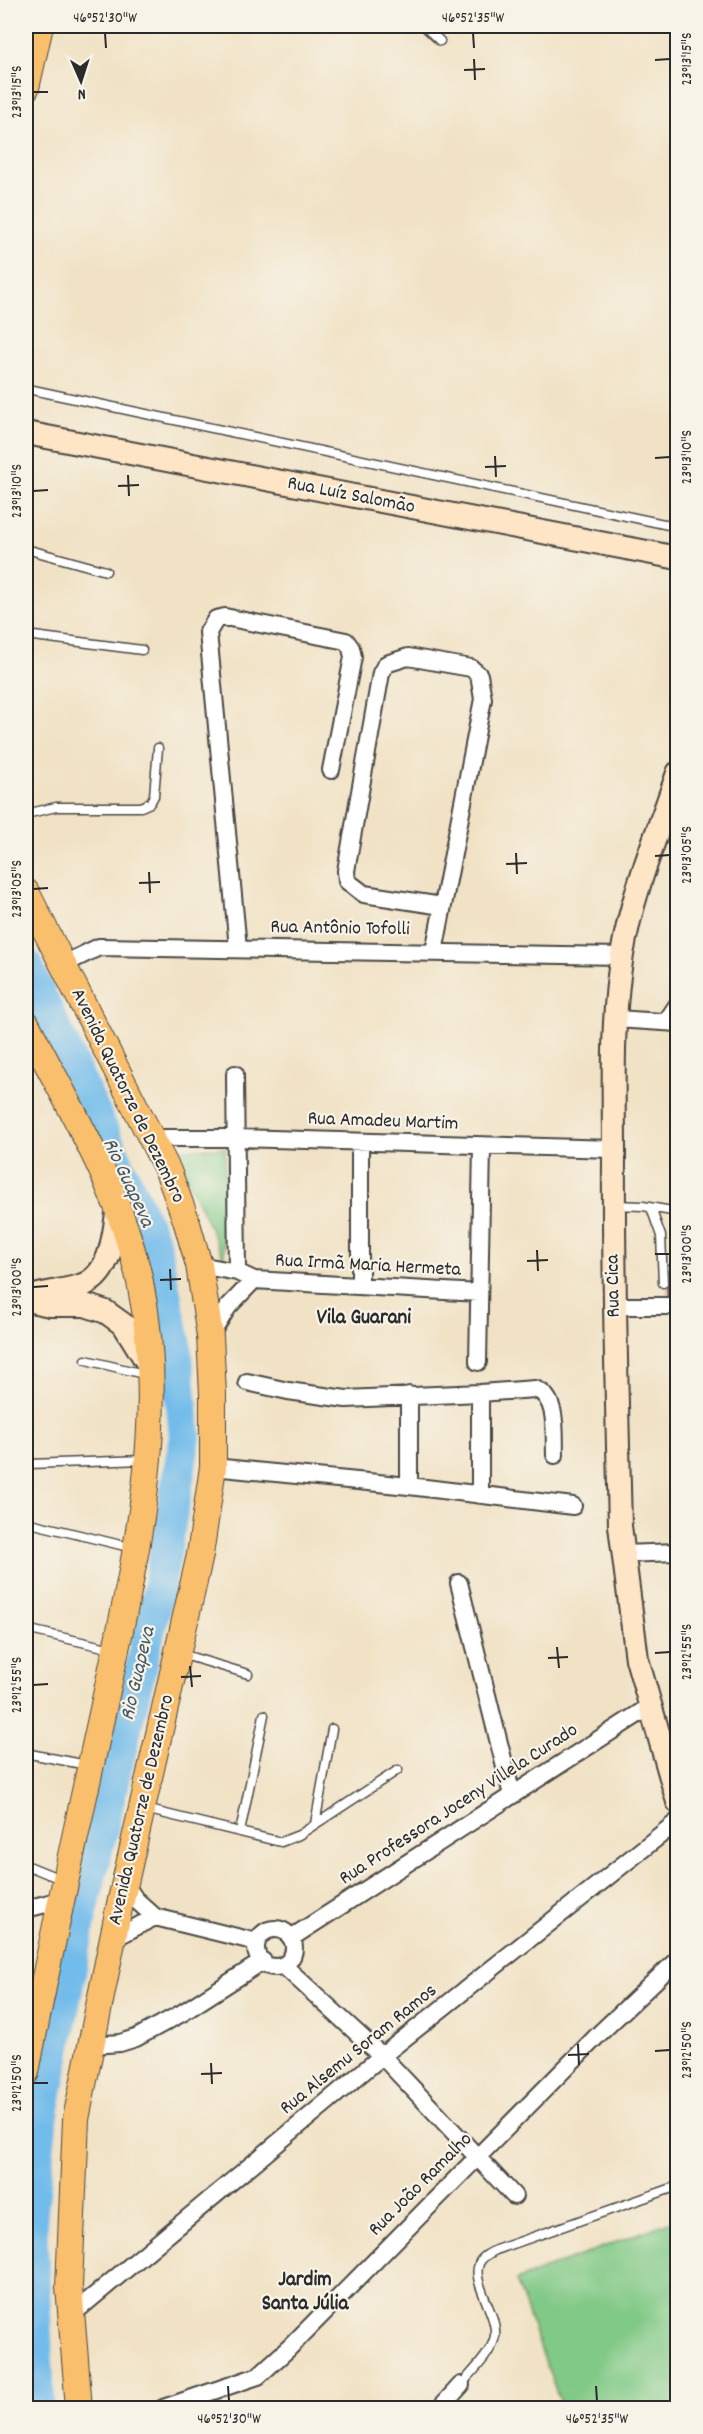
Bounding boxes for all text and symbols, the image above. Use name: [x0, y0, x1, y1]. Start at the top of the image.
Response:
text: 46°52'30"W: [73, 8, 137, 30]
text: 46°52'35"W: [442, 8, 505, 30]
text: 23°13'15"S: [677, 32, 699, 86]
north arrow: [51, 51, 111, 111]
text: 23°13'15"S: [7, 65, 29, 119]
text: N: [77, 82, 86, 105]
text: 23°13'10"S: [677, 430, 699, 484]
text: 23°13'10"S: [7, 464, 29, 518]
street label: Rua Luíz Salomão: [285, 470, 417, 522]
text: 23°13'05"S: [677, 826, 699, 884]
text: 23°13'05"S: [7, 860, 29, 918]
street label: Rua Antônio Tofolli: [270, 914, 410, 944]
street label: Avenida Quatorze de Dezembro: [63, 984, 191, 1208]
street label: Rua Amadeu Martim: [307, 1105, 459, 1139]
water label: Rio Guapeva: [93, 1133, 161, 1234]
text: 23°13'00"S: [677, 1224, 699, 1284]
street label: Rua Irmã Maria Hermeta: [274, 1247, 462, 1285]
street label: Rua Cica: [599, 1254, 629, 1318]
text: 23°13'00"S: [7, 1257, 29, 1317]
district label: Vila Guarani: [317, 1304, 411, 1334]
water label: Rio Guapeva: [114, 1623, 165, 1724]
text: 23°12'55"S: [677, 1624, 699, 1680]
text: 23°12'55"S: [7, 1657, 29, 1713]
street label: Avenida Quatorze de Dezembro: [102, 1692, 182, 1928]
street label: Rua Professora Joceny Villela Curado: [334, 1717, 584, 1893]
street label: Rua Alsemu Soram Ramos: [274, 1978, 444, 2122]
text: 23°12'50"S: [677, 2021, 699, 2079]
text: 23°12'50"S: [7, 2054, 29, 2112]
street label: Rua João Ramalho: [363, 2127, 479, 2243]
district label: Jardim Santa Júlia: [262, 2266, 349, 2320]
text: 46°52'30"W: [197, 2409, 261, 2431]
text: 46°52'35"W: [566, 2409, 629, 2431]

